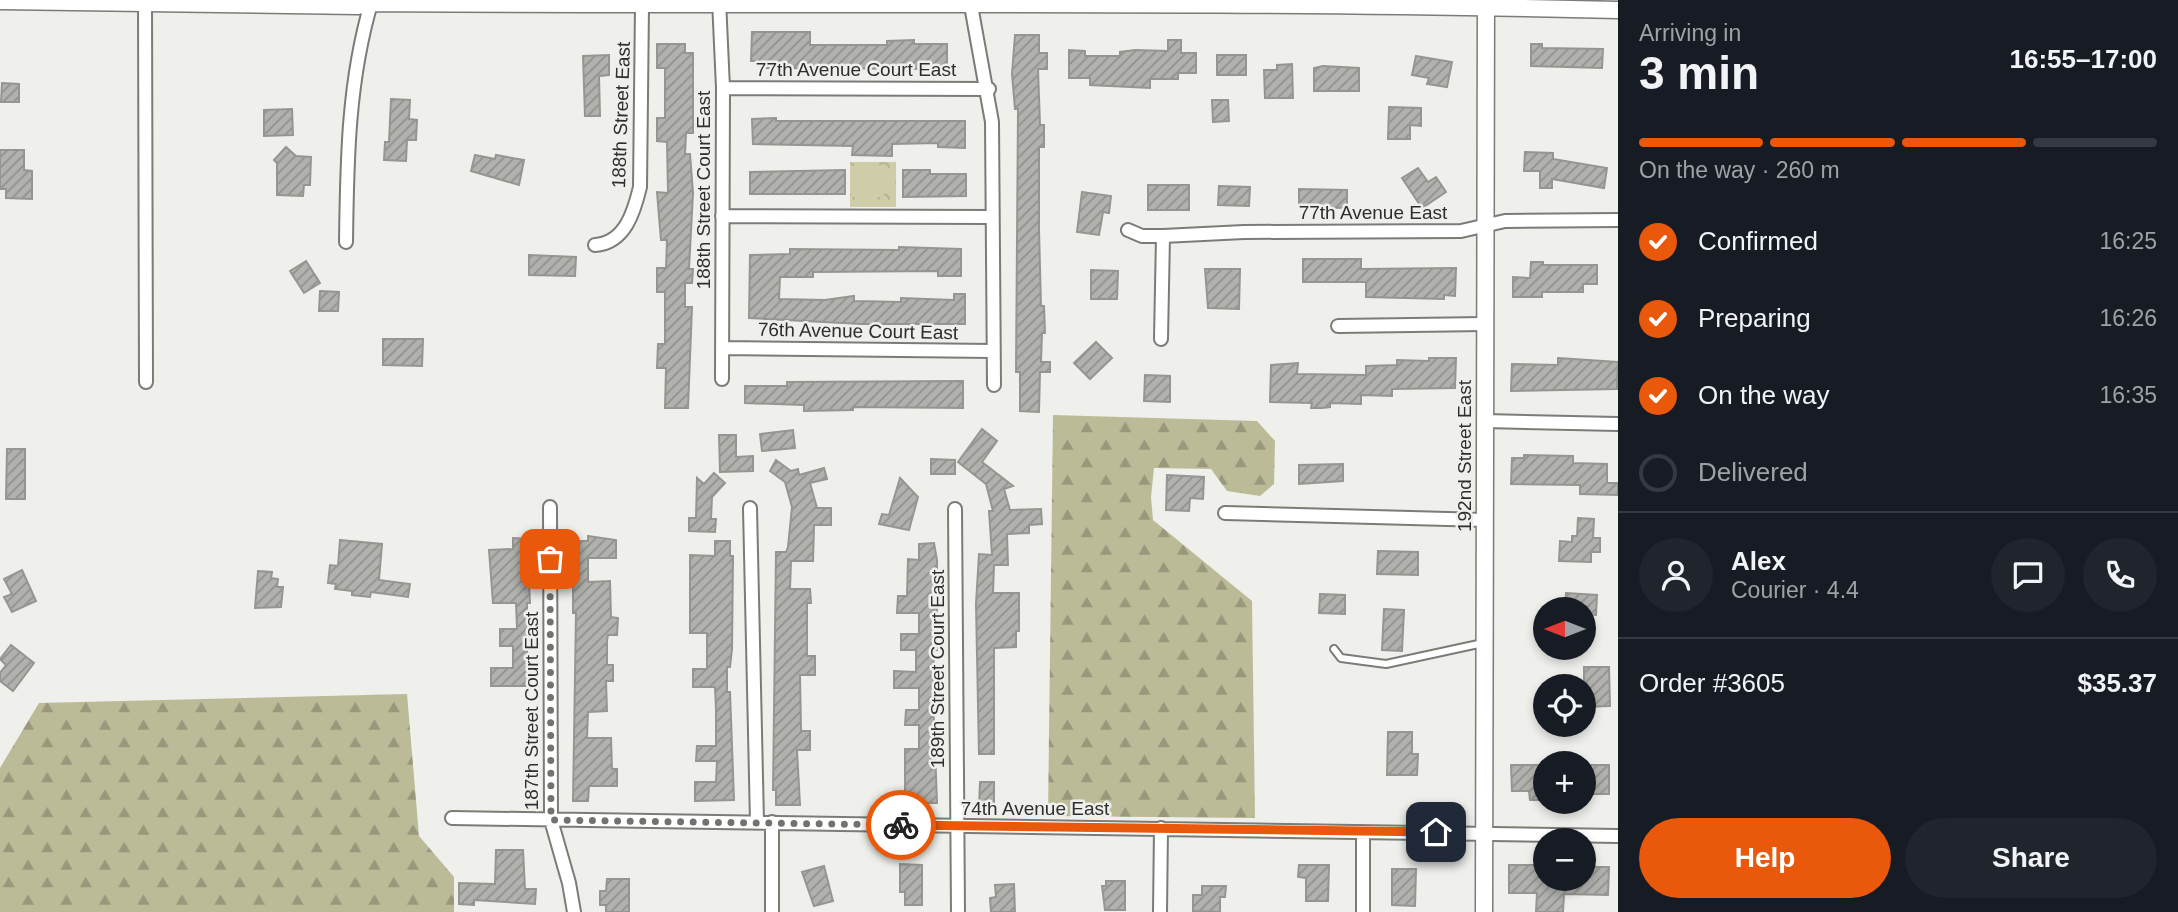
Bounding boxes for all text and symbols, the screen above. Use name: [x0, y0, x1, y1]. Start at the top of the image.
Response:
text: Arriving in: [1639, 20, 1741, 46]
street label: 188th Street East: [608, 41, 634, 189]
text: 16:55–17:00: [2010, 44, 2157, 74]
text: 3 min: [1639, 47, 1759, 99]
street label: 77th Avenue Court East: [756, 59, 957, 80]
street label: 188th Street Court East: [693, 90, 714, 289]
text: On the way · 260 m: [1639, 157, 1840, 183]
street label: 77th Avenue East: [1299, 202, 1448, 223]
icon: check: [1639, 223, 1677, 261]
text: Confirmed: [1698, 226, 1818, 256]
text: 16:25: [2099, 228, 2157, 254]
icon: check: [1639, 300, 1677, 338]
text: Preparing: [1698, 303, 1811, 333]
text: 16:26: [2099, 305, 2157, 331]
street label: 76th Avenue Court East: [758, 319, 959, 343]
icon: check: [1639, 377, 1677, 415]
street label: 192nd Street East: [1454, 379, 1475, 532]
text: On the way: [1698, 380, 1830, 410]
text: 16:35: [2099, 382, 2157, 408]
text: Delivered: [1698, 457, 1808, 487]
pin: [520, 529, 580, 589]
button: person: [1639, 538, 1713, 612]
button: chat: [1991, 538, 2065, 612]
button: phone: [2083, 538, 2157, 612]
icon: bag: [531, 540, 569, 578]
text: Alex: [1731, 546, 1786, 576]
street label: 189th Street Court East: [927, 569, 948, 768]
text: Courier · 4.4: [1731, 577, 1859, 603]
north arrow: [1533, 597, 1596, 660]
map controls: [1533, 597, 1596, 891]
street label: 187th Street Court East: [521, 611, 542, 810]
text: Order #3605: [1639, 668, 1785, 698]
text: $35.37: [2077, 668, 2157, 698]
button: locate: [1533, 674, 1596, 737]
button: +: [1533, 751, 1596, 814]
courier: [866, 790, 936, 860]
street label: 74th Avenue East: [961, 798, 1110, 819]
pin: [1406, 802, 1466, 862]
icon: bike: [882, 806, 920, 844]
icon: home: [1417, 813, 1455, 851]
button: Help: [1639, 818, 1891, 898]
button: Share: [1905, 818, 2157, 898]
button: −: [1533, 828, 1596, 891]

